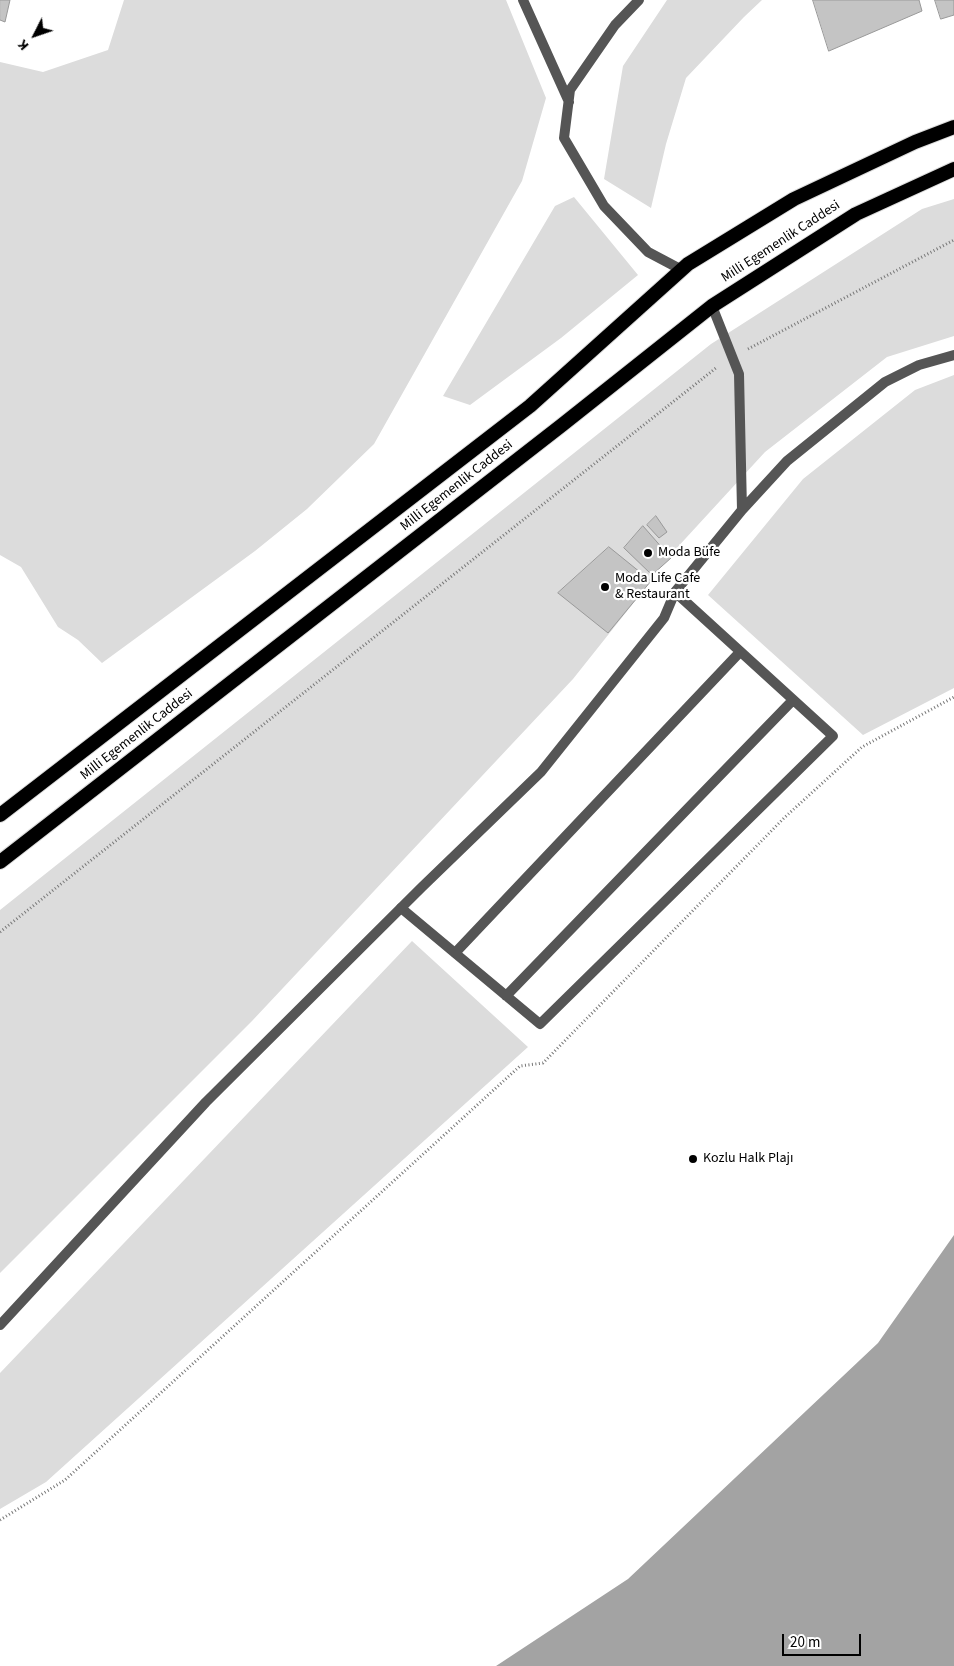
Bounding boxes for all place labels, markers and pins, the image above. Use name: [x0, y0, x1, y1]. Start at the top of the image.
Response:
place label: Moda Büfe: [658, 545, 720, 561]
marker: Moda Büfe: [642, 547, 654, 559]
place label: Moda Life Cafe & Restaurant: [615, 571, 700, 604]
marker: Moda Life Cafe & Restaurant: [599, 581, 611, 593]
place label: Kozlu Halk Plajı: [703, 1151, 793, 1167]
marker: Kozlu Halk Plajı: [687, 1153, 699, 1165]

